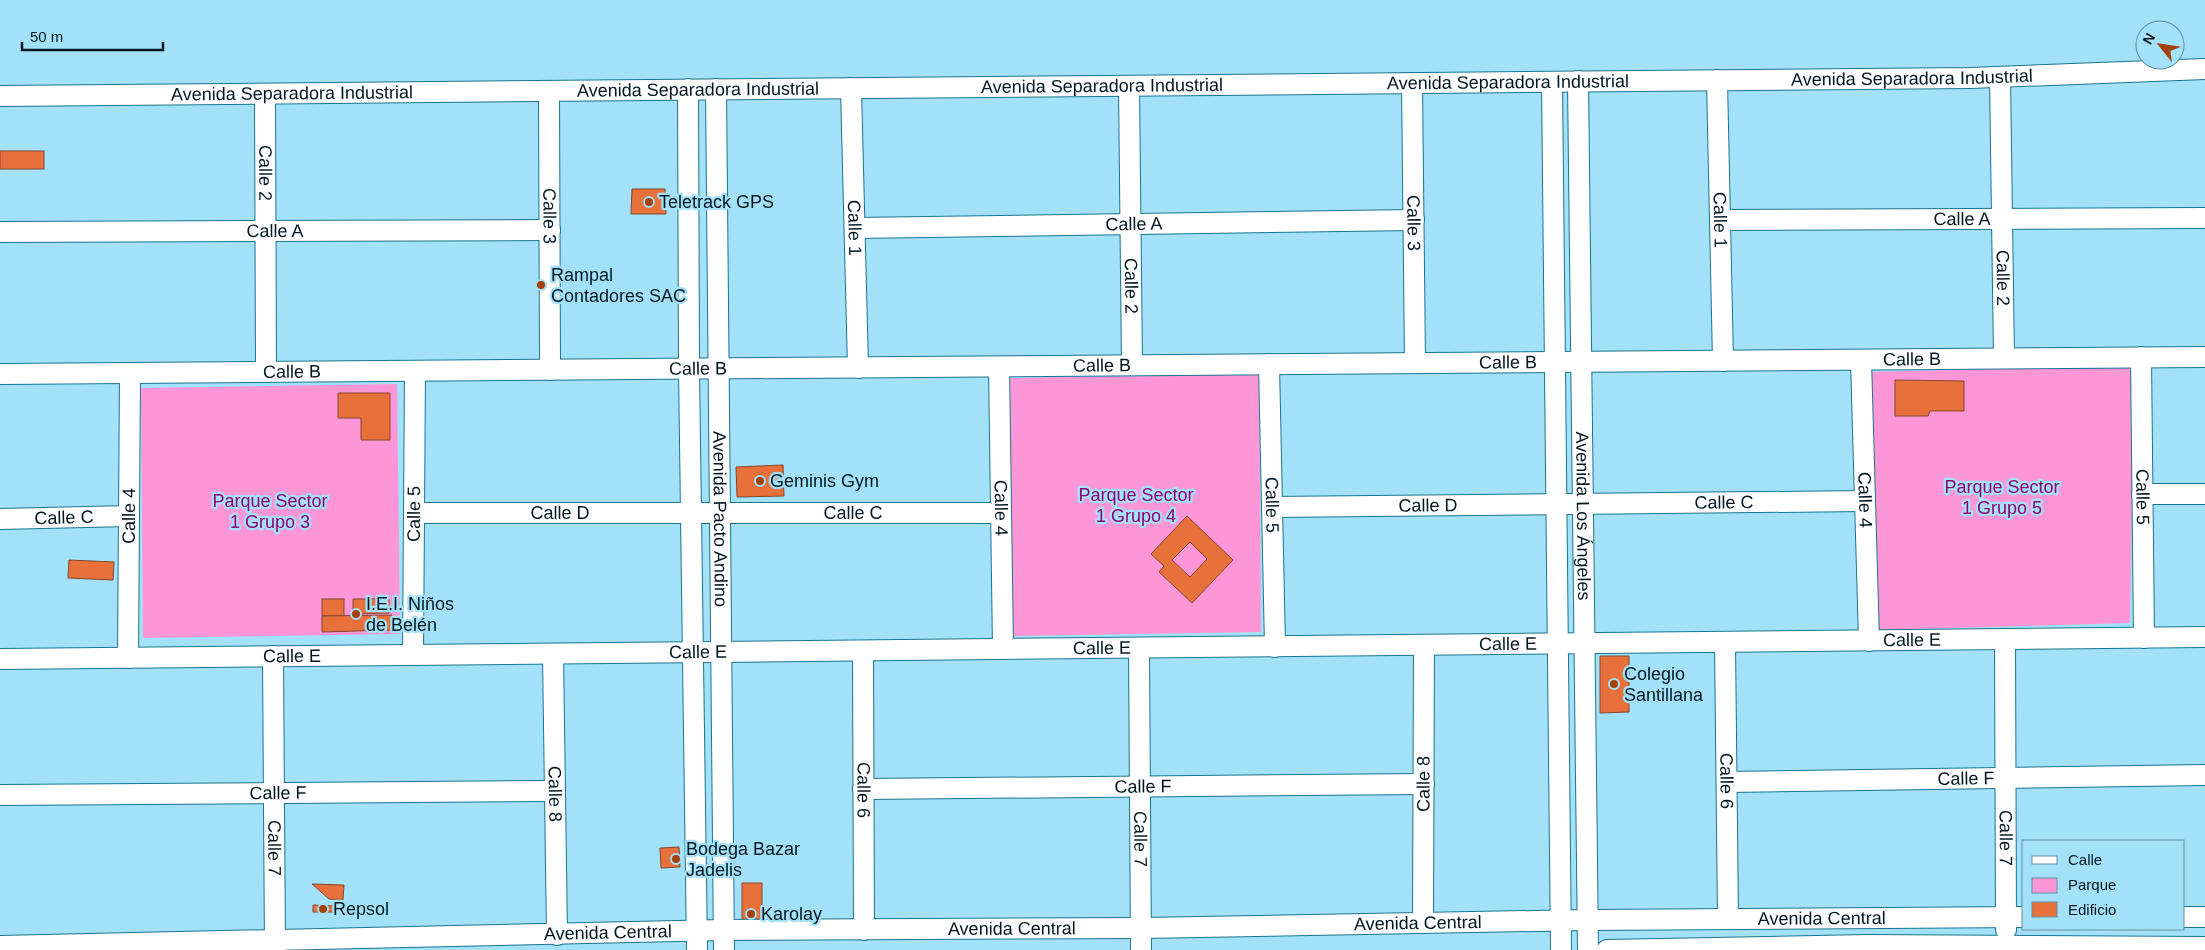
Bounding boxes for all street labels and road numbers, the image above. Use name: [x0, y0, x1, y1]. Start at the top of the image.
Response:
street label: Avenida Separadora Industrial: [1791, 66, 2033, 90]
street label: Avenida Separadora Industrial: [1387, 71, 1629, 93]
street label: Avenida Separadora Industrial: [981, 75, 1223, 97]
street label: Avenida Separadora Industrial: [577, 79, 819, 101]
street label: Avenida Separadora Industrial: [171, 82, 413, 104]
street label: Calle 2: [255, 145, 275, 201]
street label: Calle 3: [539, 188, 560, 244]
street label: Calle 1: [1709, 192, 1731, 248]
street label: Calle 3: [1403, 195, 1424, 251]
street label: Calle 1: [844, 200, 865, 256]
street label: Calle A: [1933, 209, 1991, 229]
street label: Calle A: [1105, 214, 1163, 234]
street label: Calle A: [246, 221, 304, 241]
street label: Calle 2: [1992, 250, 2013, 306]
street label: Calle 2: [1121, 258, 1141, 314]
street label: Calle B: [1883, 349, 1941, 369]
street label: Calle B: [1479, 352, 1537, 373]
street label: Calle B: [1073, 355, 1131, 376]
street label: Calle B: [669, 358, 727, 379]
street label: Calle B: [263, 362, 321, 382]
street label: Avenida Pacto Andino: [709, 431, 731, 607]
street label: Avenida Los Ángeles: [1572, 431, 1594, 601]
street label: Calle 5: [2132, 469, 2153, 525]
street label: Calle 4: [1854, 472, 1876, 528]
street label: Calle 5: [1261, 477, 1283, 533]
street label: Calle 4: [991, 480, 1011, 536]
street label: Calle 5: [404, 486, 424, 542]
street label: Calle 4: [119, 488, 139, 544]
street label: Calle C: [1694, 492, 1754, 513]
street label: Calle D: [1398, 495, 1458, 516]
street label: Calle D: [530, 503, 590, 523]
street label: Calle C: [823, 503, 883, 523]
street label: Calle C: [34, 507, 94, 528]
street label: Calle E: [1883, 630, 1941, 650]
street label: Calle E: [1479, 634, 1537, 654]
street label: Calle E: [1073, 638, 1131, 658]
street label: Calle E: [669, 642, 727, 662]
street label: Calle E: [263, 646, 321, 666]
street label: Calle 6: [1716, 753, 1737, 809]
street label: Calle 8: [1413, 756, 1434, 812]
street label: Calle 6: [853, 762, 874, 818]
street label: Calle 8: [545, 766, 565, 822]
street label: Calle F: [1937, 768, 1995, 789]
street label: Calle F: [1114, 776, 1172, 797]
street label: Calle F: [249, 783, 307, 803]
street label: Calle 7: [1996, 810, 2016, 866]
street label: Calle 7: [1130, 811, 1150, 867]
street label: Calle 7: [264, 820, 284, 876]
street label: Avenida Central: [1758, 908, 1886, 929]
street label: Avenida Central: [1354, 912, 1482, 934]
street label: Avenida Central: [948, 918, 1076, 939]
street label: Avenida Central: [544, 921, 672, 944]

